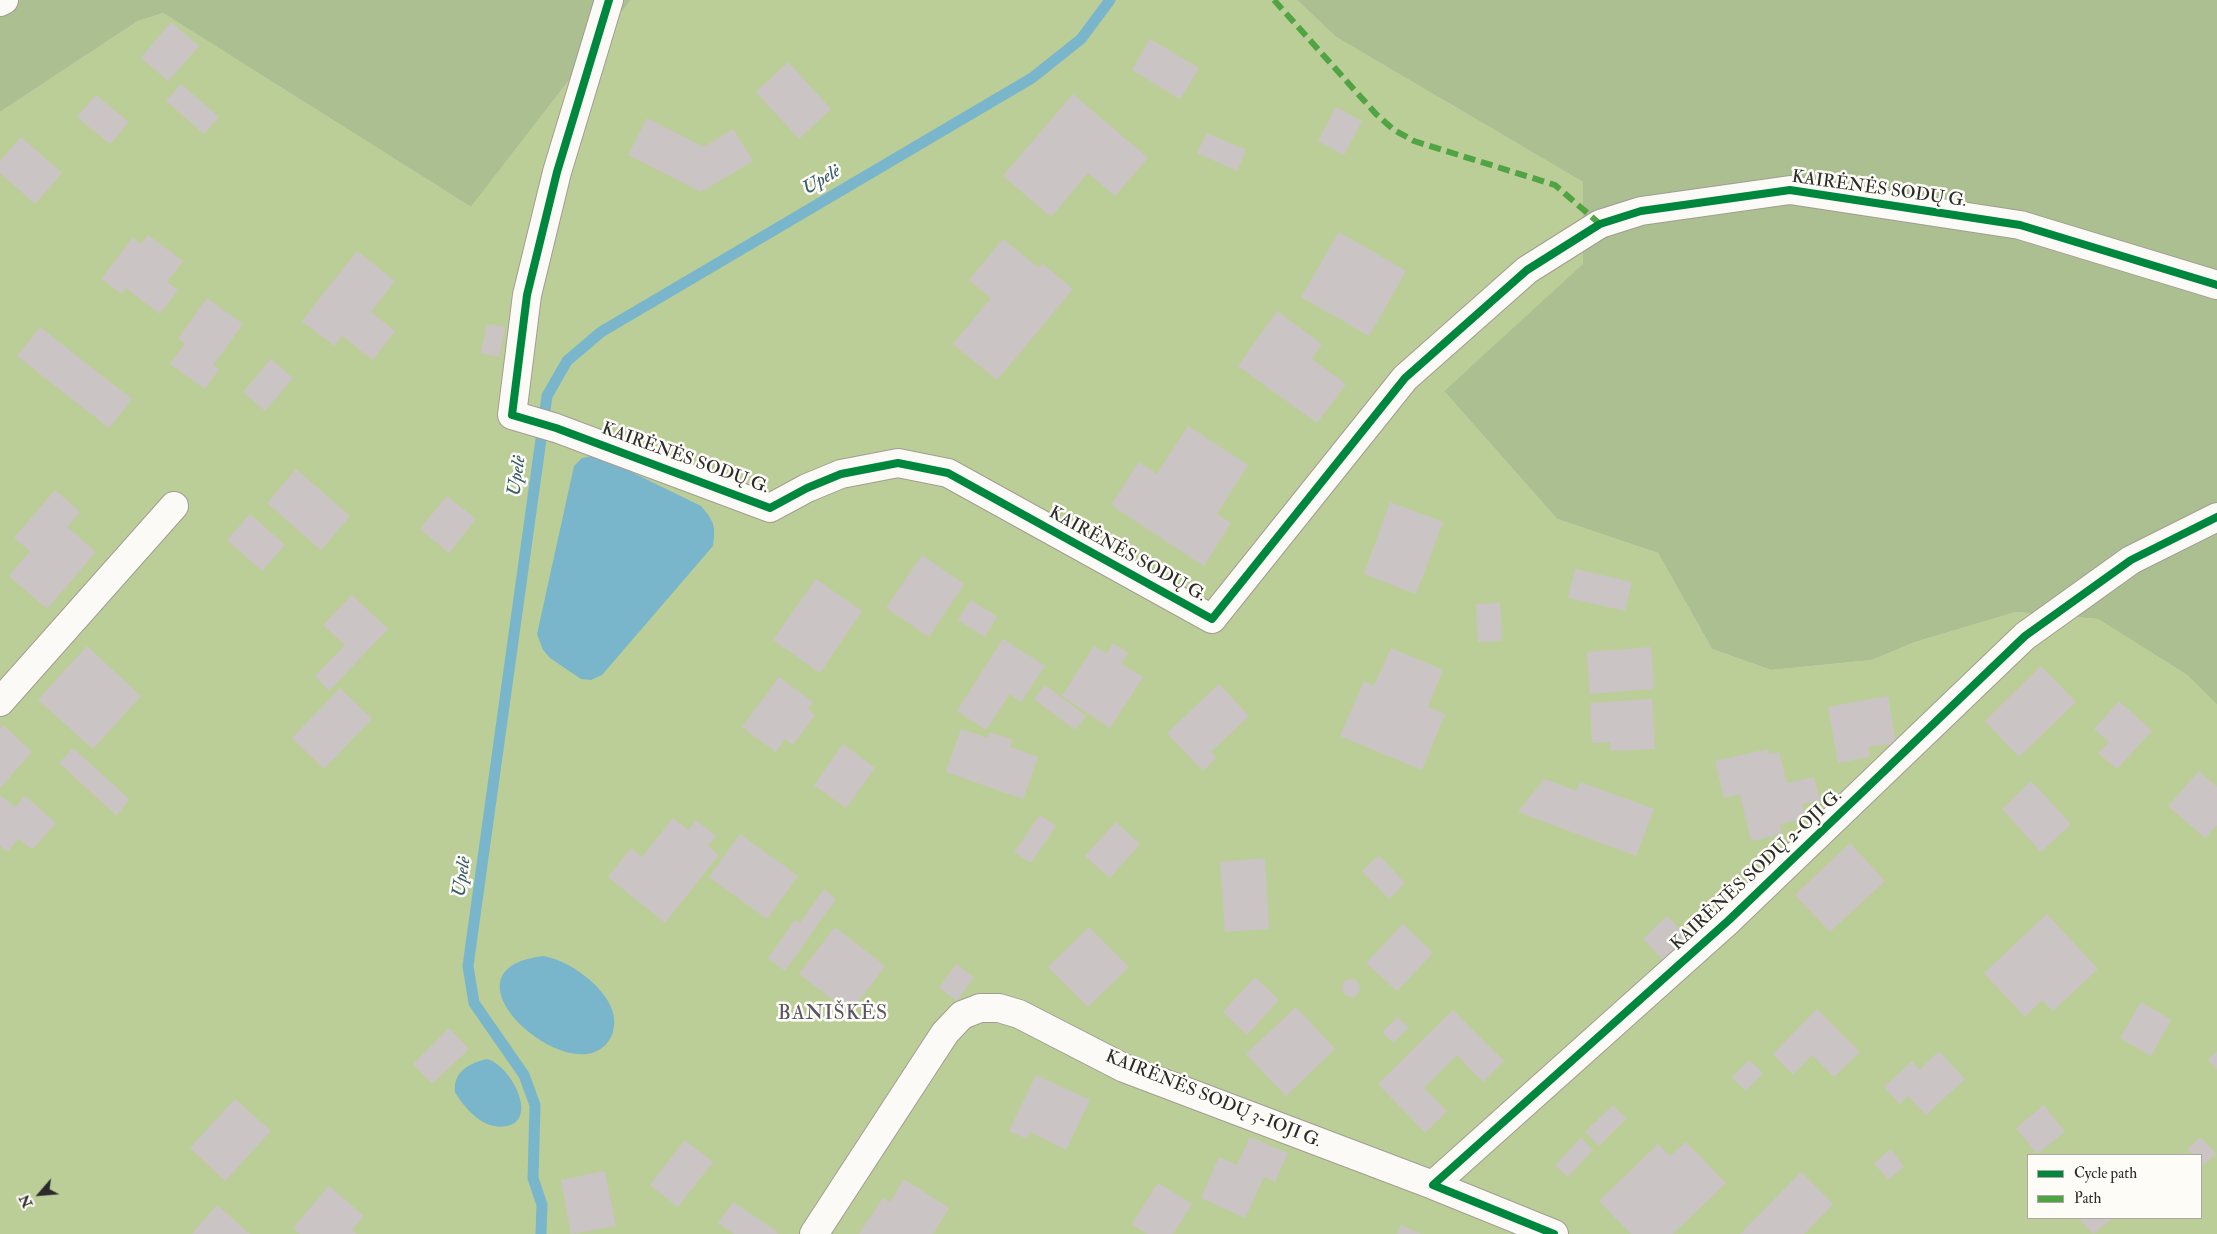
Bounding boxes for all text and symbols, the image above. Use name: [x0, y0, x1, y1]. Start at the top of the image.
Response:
water label: Upelė: [799, 161, 845, 201]
street label: KAIRĖNĖS SODŲ G.: [1790, 167, 1968, 213]
street label: KAIRĖNĖS SODŲ G.: [598, 419, 772, 499]
water label: Upelė: [504, 454, 532, 498]
street label: KAIRĖNĖS SODŲ G.: [1045, 503, 1209, 607]
street label: KAIRĖNĖS SODŲ 2-OJI G.: [1667, 786, 1847, 956]
water label: Upelė: [449, 855, 477, 899]
district label: BANIŠKĖS: [777, 1003, 889, 1027]
street label: KAIRĖNĖS SODŲ 3-IOJI G.: [1102, 1047, 1324, 1153]
legend: [2027, 1154, 2202, 1219]
text: Cycle path: [2074, 1164, 2137, 1183]
north arrow: [15, 1169, 65, 1219]
text: Path: [2074, 1189, 2101, 1208]
text: N: [16, 1192, 37, 1210]

